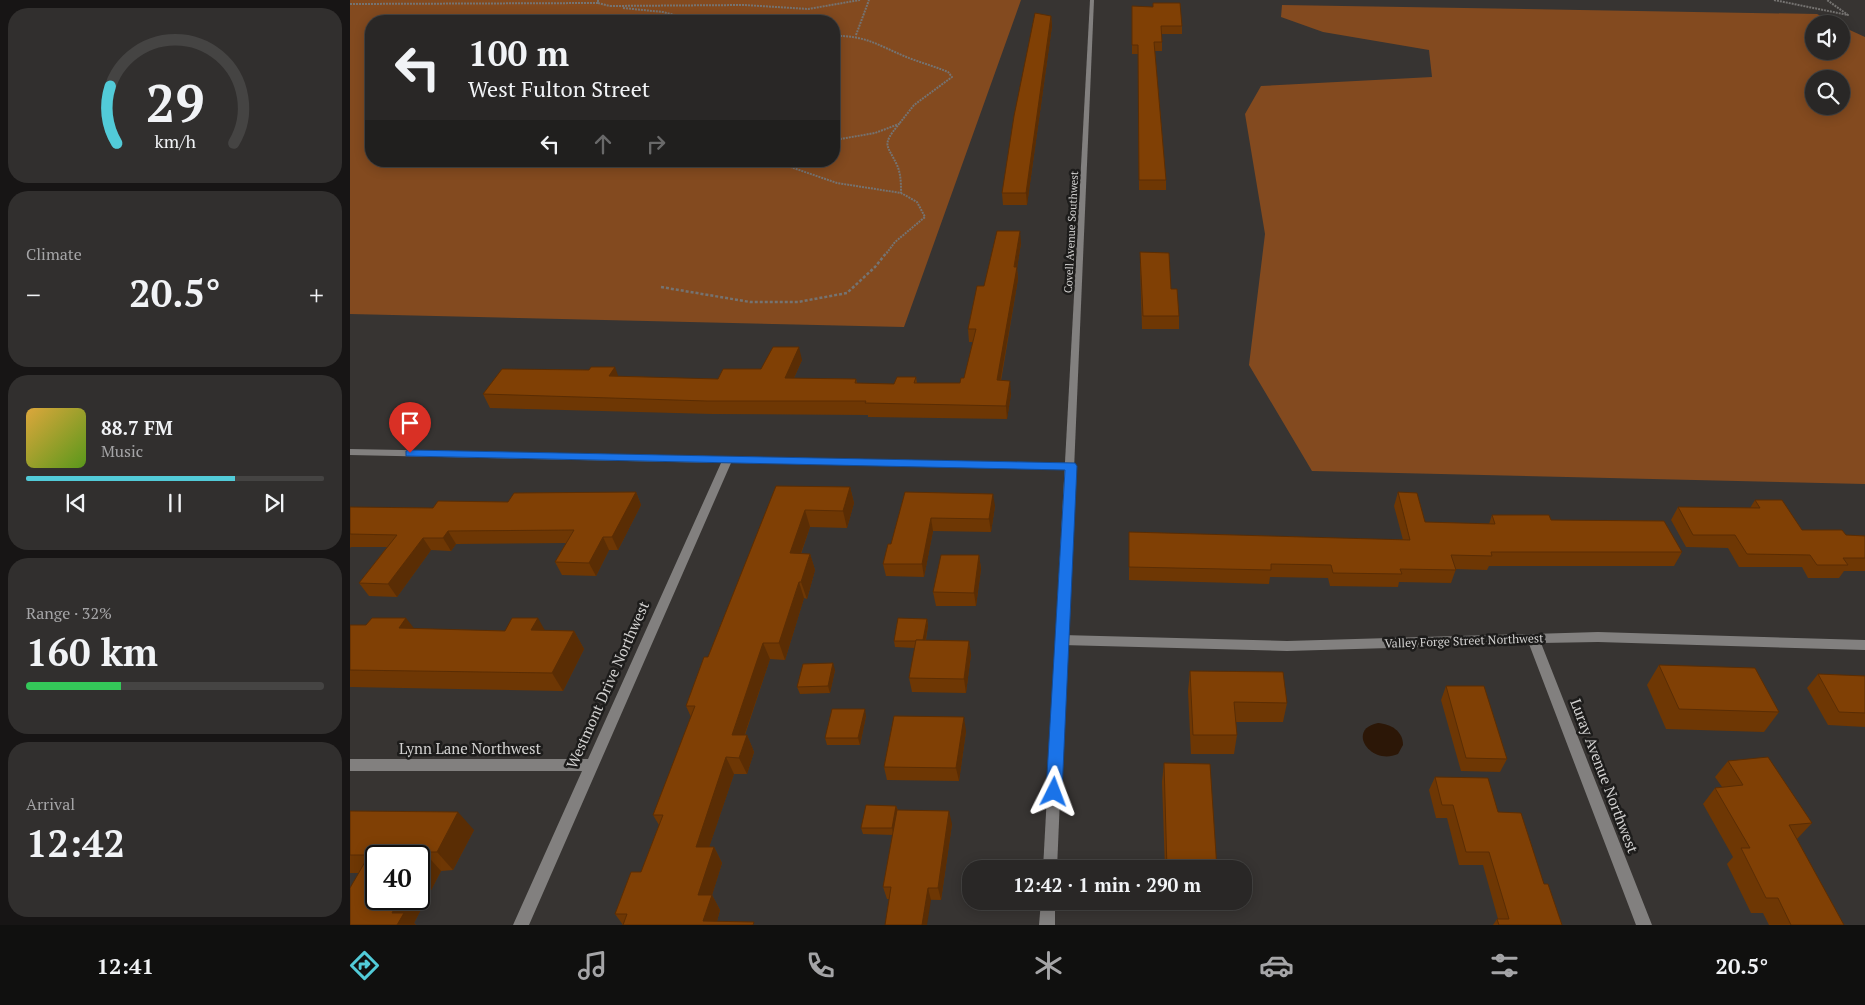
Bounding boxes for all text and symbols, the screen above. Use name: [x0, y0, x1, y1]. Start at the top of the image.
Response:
map controls: [1805, 15, 1850, 115]
button: sound: [1805, 15, 1850, 60]
text: 100 m: [468, 30, 569, 76]
icon: left: [385, 35, 450, 100]
text: 29: [146, 68, 204, 137]
button: search: [1805, 70, 1850, 115]
text: West Fulton Street: [468, 74, 650, 103]
text: km/h: [154, 129, 196, 153]
icon: left: [536, 130, 564, 158]
icon: ahead: [589, 130, 617, 158]
icon: right: [642, 130, 670, 158]
street label: Covell Avenue Southwest: [1061, 170, 1081, 294]
text: Climate: [26, 243, 82, 265]
text: 20.5°: [129, 268, 221, 318]
text: −: [26, 276, 41, 313]
text: +: [309, 276, 324, 313]
pin: [389, 402, 431, 453]
icon: arrive: [396, 409, 424, 437]
text: 88.7 FM: [101, 415, 173, 440]
text: Music: [101, 440, 143, 462]
icon: previous: [62, 489, 90, 517]
icon: pause: [161, 489, 189, 517]
icon: next: [260, 489, 288, 517]
street label: Westmont Drive Northwest: [561, 597, 653, 771]
text: Range · 32%: [26, 602, 112, 624]
text: 160 km: [26, 627, 158, 677]
street label: Valley Forge Street Northwest: [1384, 630, 1544, 651]
street label: Luray Avenue Northwest: [1566, 696, 1644, 856]
street label: Lynn Lane Northwest: [399, 738, 542, 758]
position arrow: [1027, 765, 1079, 817]
text: Arrival: [26, 793, 75, 815]
text: 12:42: [26, 818, 125, 868]
speed limit sign: 40: [365, 845, 430, 910]
text: 12:42 · 1 min · 290 m: [1013, 872, 1201, 897]
icon: directions: [347, 948, 382, 983]
icon: music: [575, 948, 610, 983]
icon: phone: [803, 948, 838, 983]
icon: climate: [1031, 948, 1066, 983]
icon: car: [1259, 948, 1294, 983]
icon: filters: [1487, 948, 1522, 983]
text: 12:41: [97, 951, 154, 980]
text: 20.5°: [1715, 951, 1768, 980]

